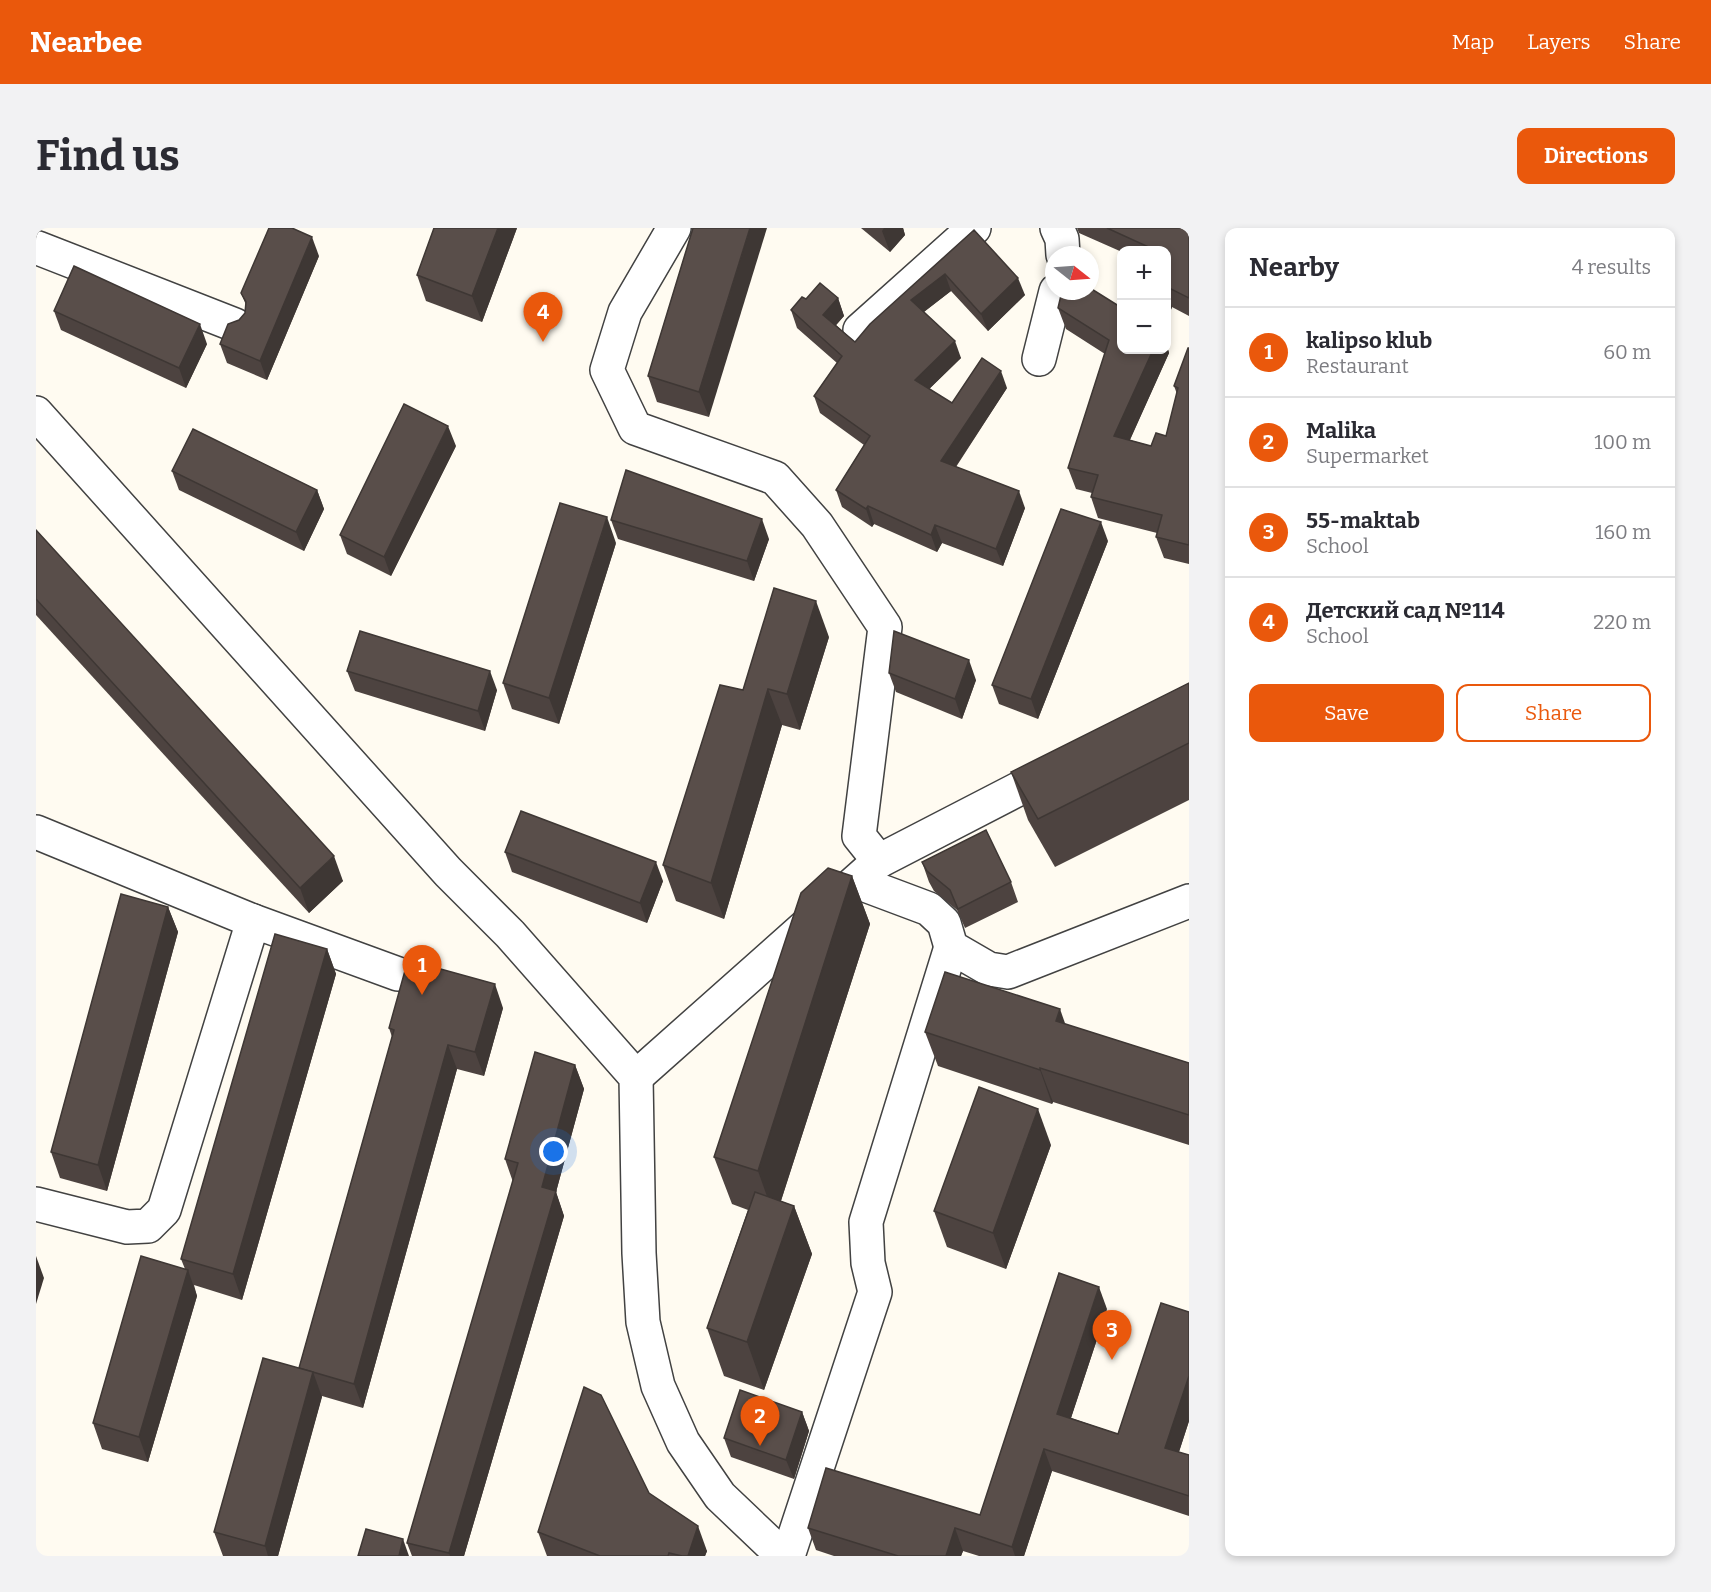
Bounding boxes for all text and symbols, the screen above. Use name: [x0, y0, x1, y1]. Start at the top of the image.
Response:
text: Nearbee: [30, 26, 142, 59]
text: Map: [1452, 29, 1494, 55]
text: Layers: [1527, 29, 1591, 55]
text: Share: [1624, 29, 1681, 55]
button: Directions: [1517, 128, 1675, 184]
text: Find us: [36, 131, 180, 181]
north arrow: [1045, 246, 1099, 300]
map controls: [1117, 246, 1171, 354]
button: +: [1117, 246, 1171, 300]
text: Nearby: [1249, 252, 1339, 283]
text: 4 results: [1572, 255, 1651, 279]
pin: 4: [524, 292, 562, 342]
button: −: [1117, 300, 1171, 354]
text: kalipso klub: [1306, 327, 1432, 354]
text: 1: [1264, 340, 1273, 364]
text: 60 m: [1603, 340, 1651, 364]
text: Restaurant: [1306, 354, 1409, 378]
text: Malika: [1306, 417, 1376, 444]
text: 2: [1263, 430, 1274, 454]
text: 100 m: [1594, 430, 1651, 454]
text: Supermarket: [1306, 444, 1429, 468]
text: 55-maktab: [1306, 507, 1420, 534]
text: 3: [1263, 520, 1274, 544]
text: 160 m: [1595, 520, 1651, 544]
text: School: [1306, 534, 1369, 558]
text: Детский сад №114: [1306, 597, 1505, 624]
text: 4: [1262, 610, 1275, 634]
text: 220 m: [1593, 610, 1651, 634]
text: School: [1306, 624, 1369, 648]
button: Save: [1249, 684, 1444, 742]
button: Share: [1456, 684, 1651, 742]
pin: 1: [402, 946, 442, 995]
your location: [539, 1137, 568, 1166]
pin: 3: [1092, 1310, 1132, 1360]
pin: 2: [740, 1396, 780, 1446]

